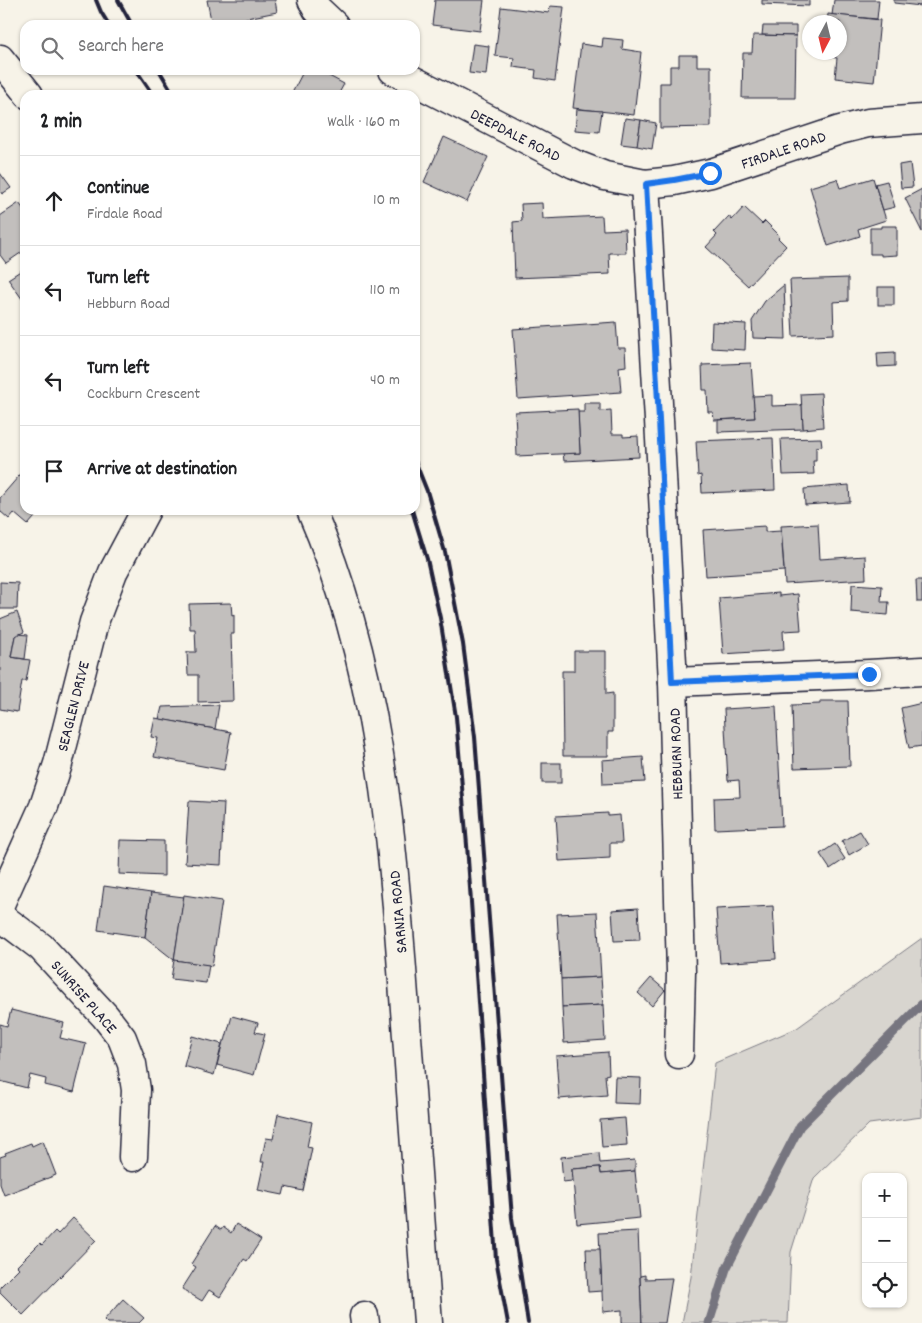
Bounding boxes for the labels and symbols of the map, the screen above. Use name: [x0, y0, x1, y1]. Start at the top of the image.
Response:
north arrow: [802, 15, 847, 60]
street label: DEEPDALE ROAD: [466, 104, 564, 169]
street label: FIRDALE ROAD: [738, 126, 829, 177]
route start: [699, 162, 722, 185]
street label: SEAGLEN DRIVE: [52, 658, 97, 754]
route end: [858, 663, 881, 686]
street label: HEBBURN ROAD: [664, 708, 691, 800]
street label: SARNIA ROAD: [384, 870, 415, 954]
street label: SUNRISE PLACE: [45, 956, 122, 1040]

